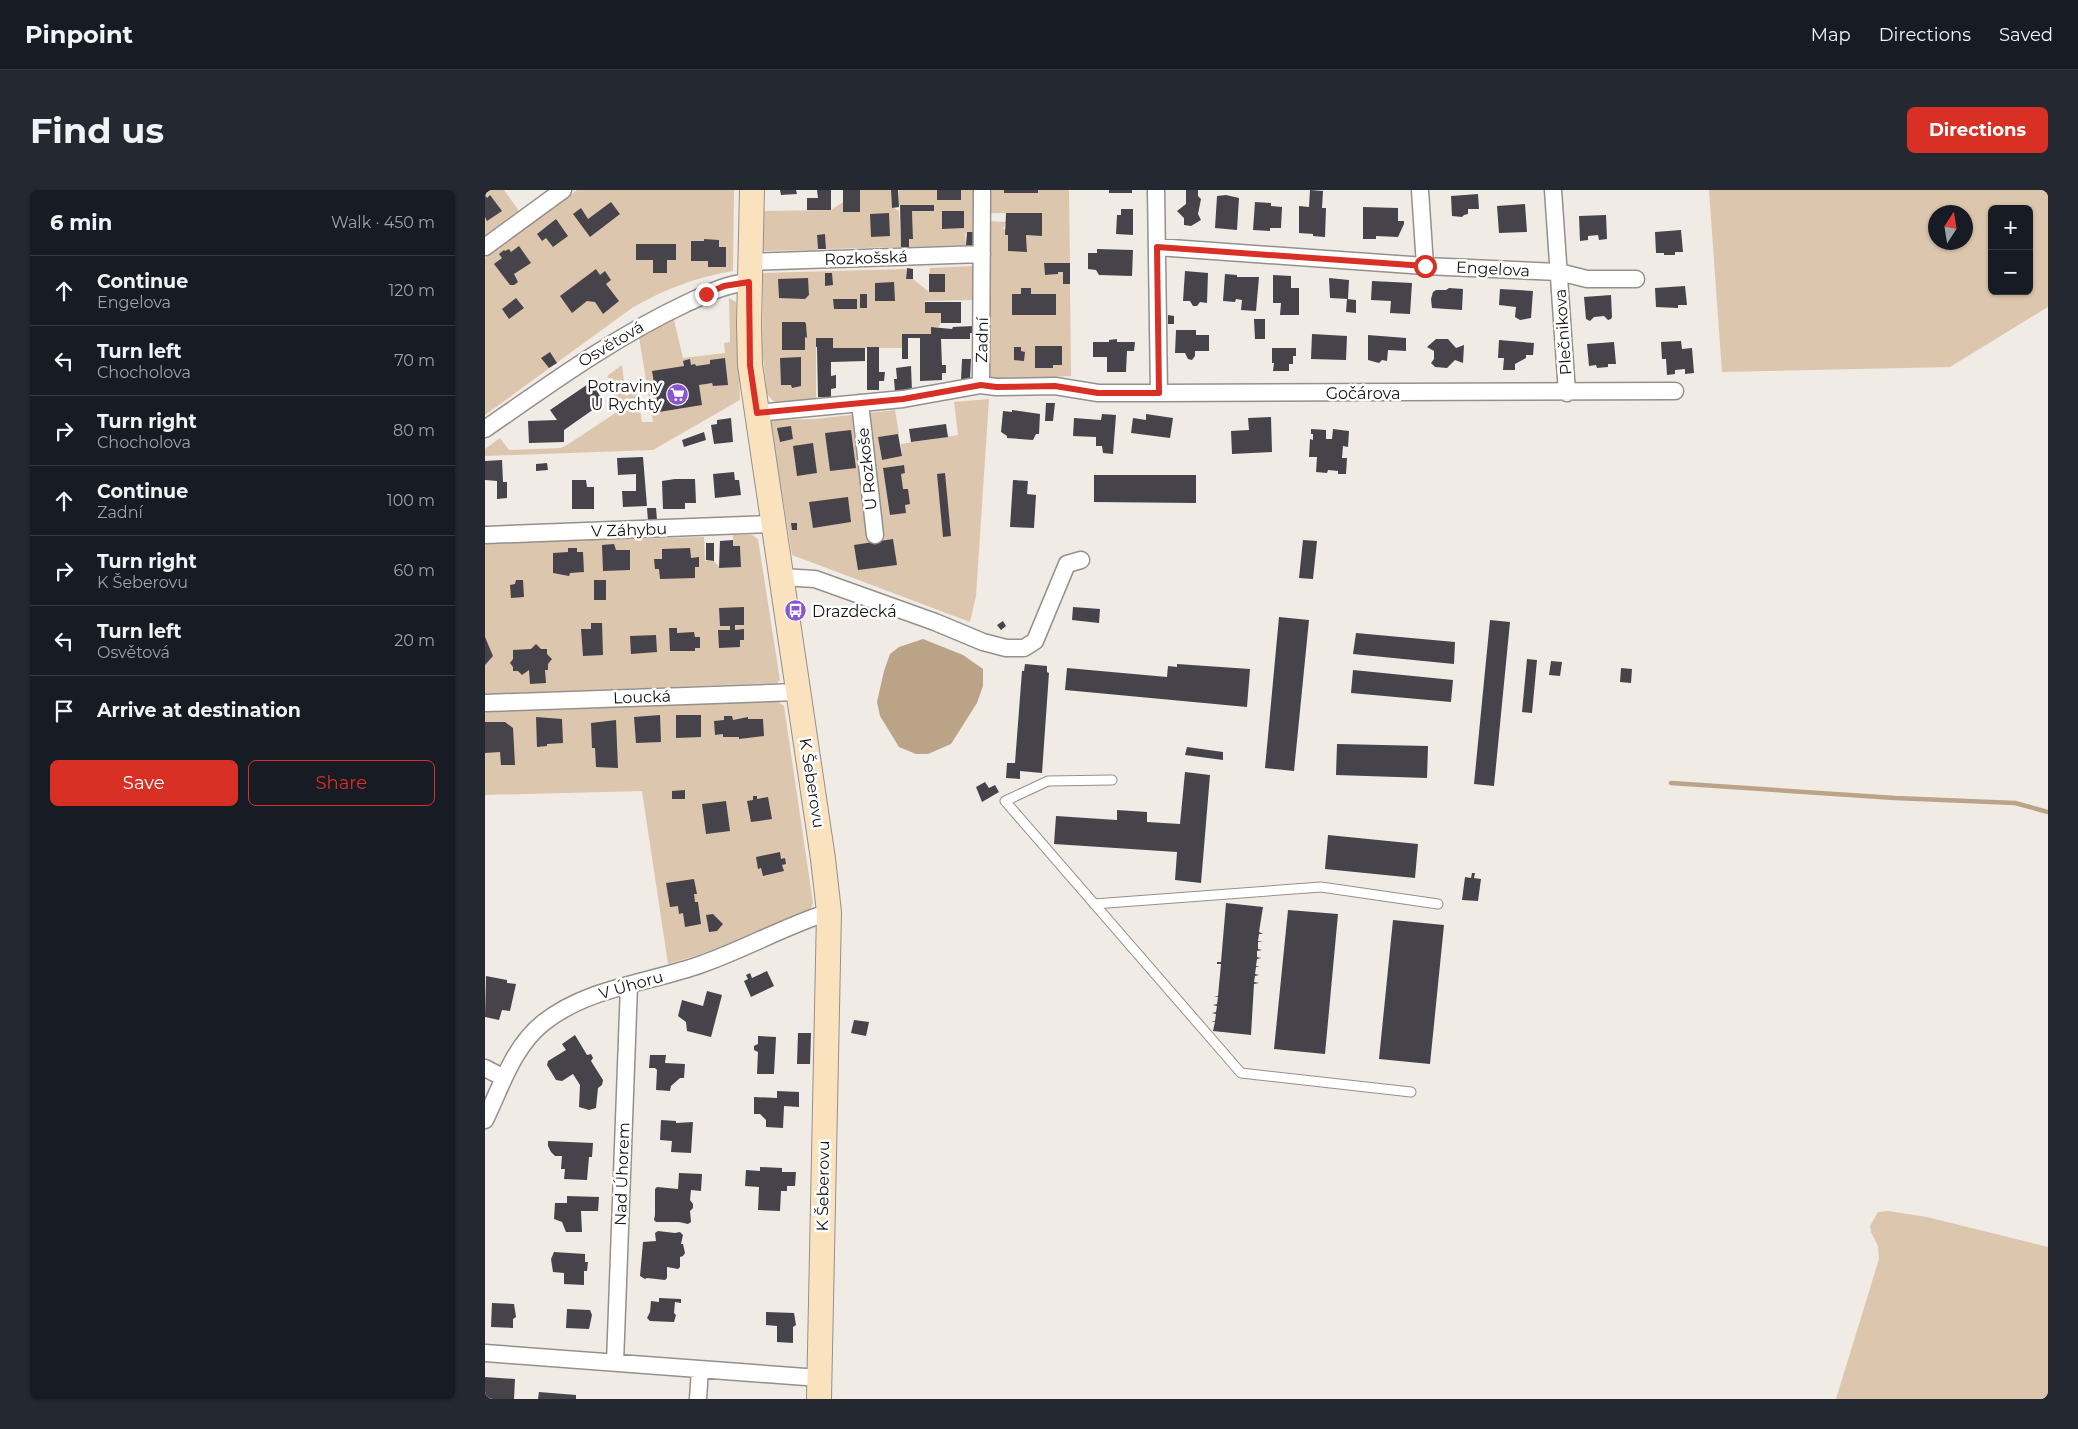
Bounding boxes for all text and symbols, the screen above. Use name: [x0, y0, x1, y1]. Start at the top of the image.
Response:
text: Pinpoint: [25, 20, 133, 49]
text: Map: [1811, 24, 1851, 46]
text: Directions: [1879, 24, 1971, 46]
text: Saved: [1999, 24, 2053, 46]
button: Directions: [1907, 107, 2048, 153]
text: Find us: [30, 109, 164, 152]
north arrow: [1928, 205, 1973, 250]
map controls: [1988, 205, 2033, 295]
button: +: [1988, 205, 2033, 250]
text: 6 min: [50, 210, 112, 235]
text: Walk · 450 m: [331, 213, 435, 232]
street label: Rozkošská: [824, 247, 908, 269]
button: −: [1988, 250, 2033, 295]
route start: [1414, 255, 1437, 278]
street label: Engelova: [1456, 258, 1530, 280]
text: Continue: [97, 270, 188, 293]
icon: ahead: [50, 277, 78, 305]
text: 120 m: [388, 281, 435, 300]
route end: [695, 283, 718, 306]
street label: Plečnikova: [1551, 288, 1575, 376]
text: Engelova: [97, 293, 171, 312]
street label: Zadní: [972, 316, 992, 363]
street label: Osvětová: [575, 317, 647, 371]
text: Turn left: [97, 340, 182, 363]
icon: left: [50, 347, 78, 375]
text: 70 m: [394, 351, 435, 370]
text: Chocholova: [97, 363, 191, 382]
place label: Potraviny U Rychty: [587, 377, 662, 414]
supermarket icon: Potraviny U Rychty: [666, 383, 690, 407]
street label: Gočárova: [1326, 384, 1400, 403]
text: Turn right: [97, 410, 197, 433]
icon: right: [50, 417, 78, 445]
text: 80 m: [393, 421, 435, 440]
street label: U Rozkoše: [853, 427, 881, 511]
text: Chocholova: [97, 433, 191, 452]
text: Continue: [97, 480, 188, 503]
icon: ahead: [50, 487, 78, 515]
text: 100 m: [387, 491, 435, 510]
text: Zadní: [97, 503, 143, 522]
street label: V Záhybu: [591, 519, 667, 541]
text: Turn right: [97, 550, 197, 573]
icon: right: [50, 557, 78, 585]
text: 60 m: [393, 561, 435, 580]
text: K Šeberovu: [97, 573, 188, 592]
bus stop icon: Drazdecká: [784, 599, 808, 623]
place label: Drazdecká: [812, 602, 897, 621]
text: Turn left: [97, 620, 182, 643]
icon: left: [50, 627, 78, 655]
text: 20 m: [394, 631, 435, 650]
text: Osvětová: [97, 643, 170, 662]
street label: Loucká: [613, 686, 671, 708]
icon: arrive: [50, 697, 78, 725]
text: Arrive at destination: [97, 699, 301, 722]
street label: K Šeberovu: [795, 737, 829, 829]
button: Save: [50, 760, 238, 806]
button: Share: [248, 760, 435, 806]
street label: V Úhoru: [597, 967, 665, 1003]
street label: Nad Úhorem: [611, 1122, 633, 1226]
street label: K Šeberovu: [813, 1140, 833, 1232]

